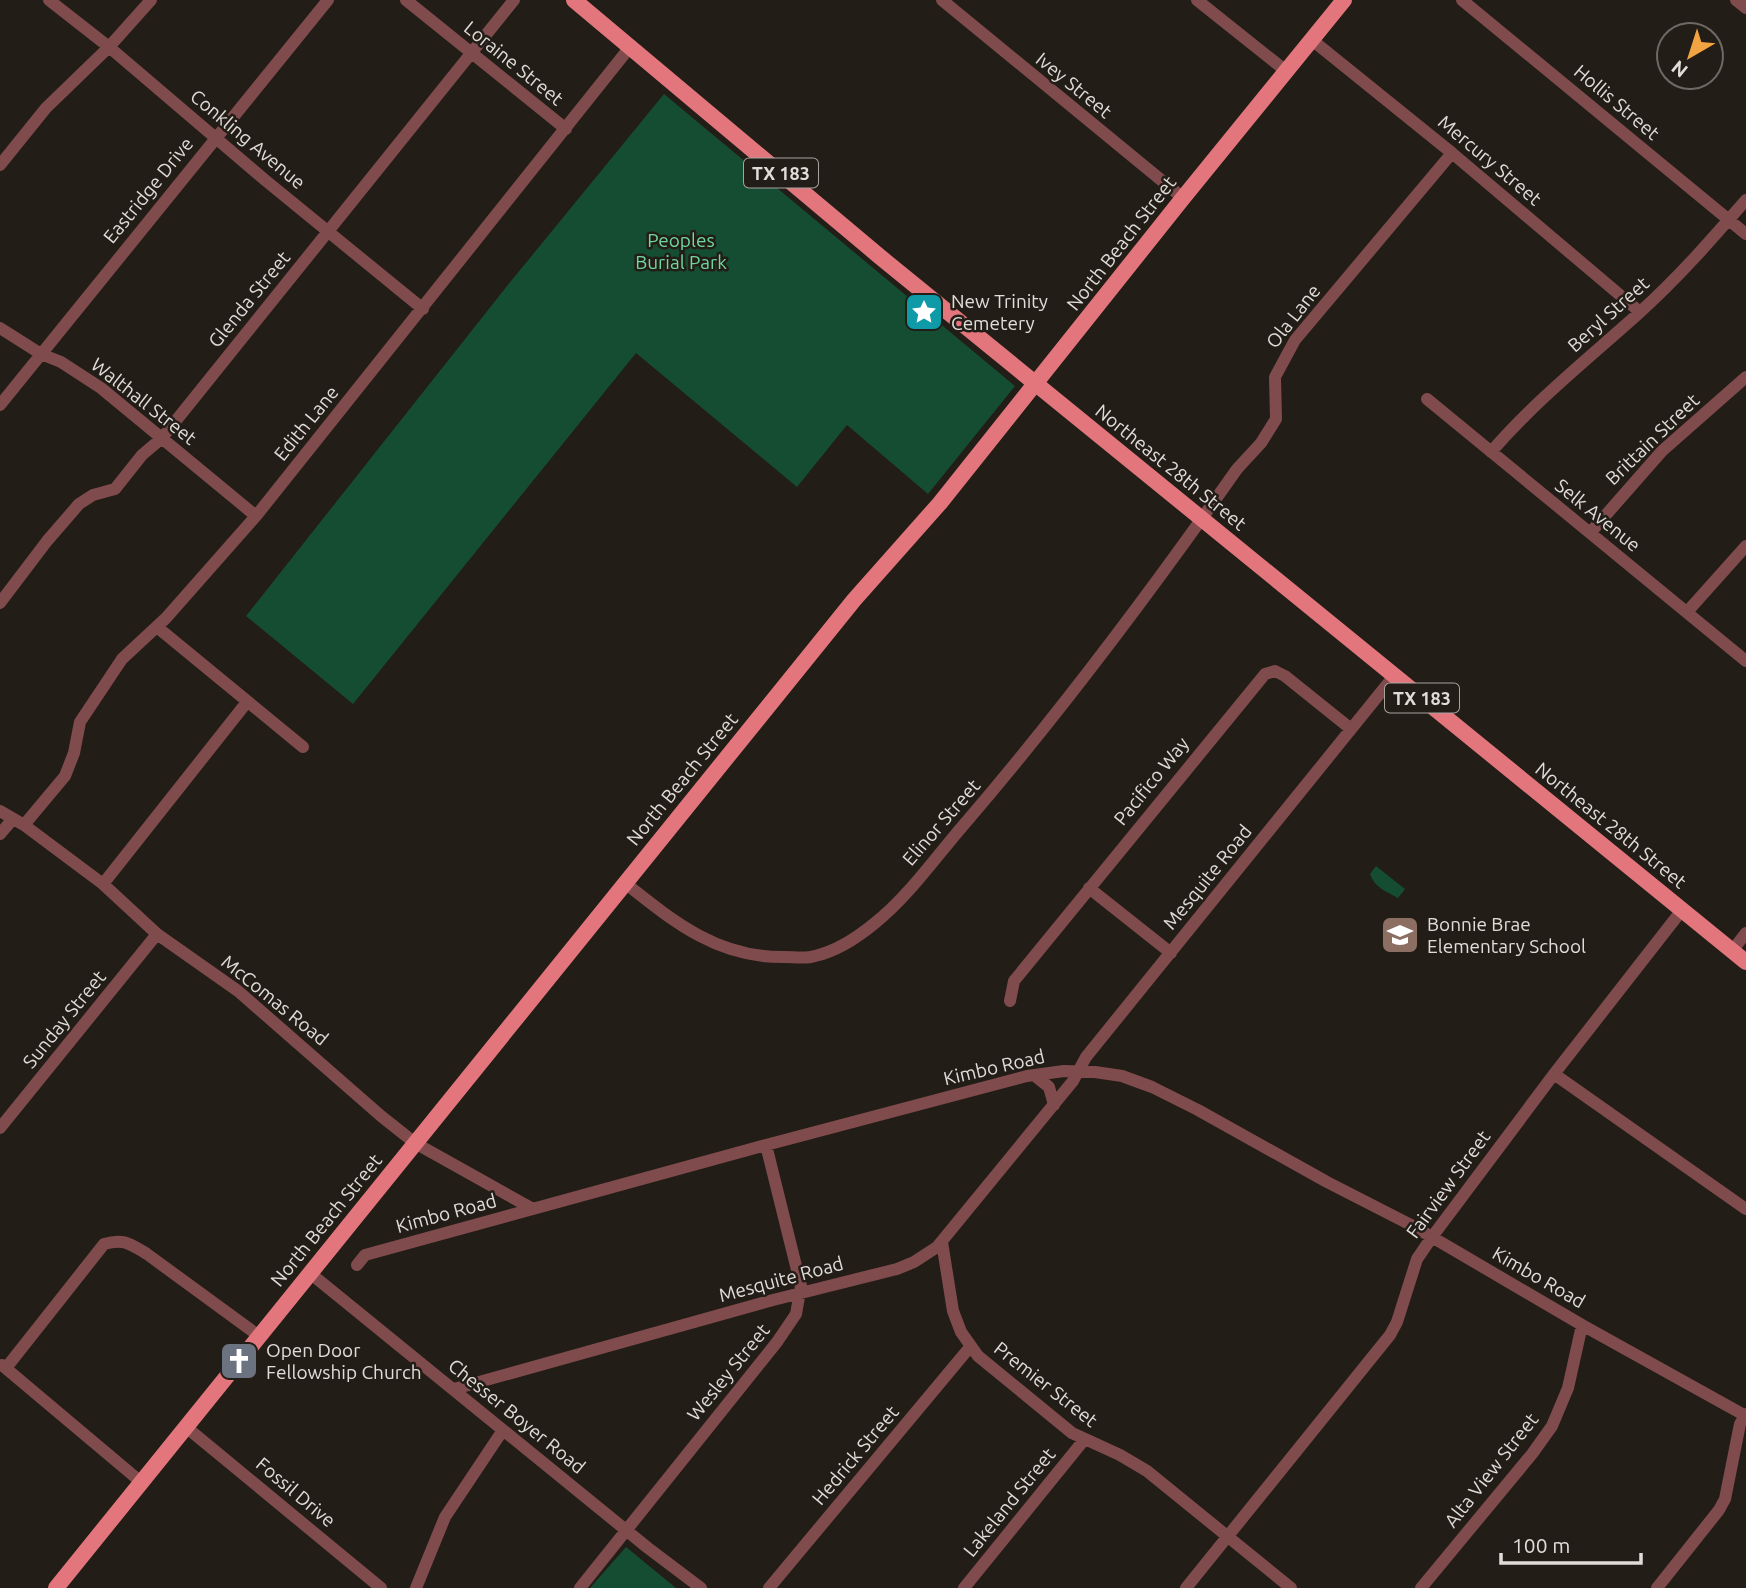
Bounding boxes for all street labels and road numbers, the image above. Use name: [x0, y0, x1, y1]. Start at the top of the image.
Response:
street label: Loraine Street: [460, 16, 568, 110]
street label: Ivey Street: [1032, 48, 1117, 123]
street label: Hollis Street: [1570, 60, 1665, 144]
street label: Conkling Avenue: [186, 85, 310, 193]
street label: Mercury Street: [1434, 110, 1547, 210]
street label: Eastridge Drive: [99, 133, 197, 247]
road number: TX 183: [744, 158, 818, 188]
street label: North Beach Street: [1062, 171, 1180, 314]
street label: Glenda Street: [204, 246, 295, 351]
street label: Beryl Street: [1563, 271, 1654, 356]
street label: Ola Lane: [1261, 280, 1325, 352]
street label: Walthall Street: [87, 353, 201, 449]
street label: Edith Lane: [269, 381, 343, 465]
street label: Brittain Street: [1601, 389, 1704, 489]
street label: Northeast 28th Street: [1091, 399, 1251, 535]
street label: Selk Avenue: [1551, 474, 1645, 556]
road number: TX 183: [1385, 684, 1459, 712]
street label: North Beach Street: [622, 708, 742, 850]
street label: Pacifico Way: [1109, 733, 1193, 829]
street label: Northeast 28th Street: [1531, 757, 1691, 893]
street label: Elinor Street: [898, 774, 985, 870]
street label: Mesquite Road: [1158, 820, 1256, 934]
street label: McComas Road: [217, 950, 333, 1050]
street label: Sunday Street: [18, 965, 110, 1072]
street label: Kimbo Road: [941, 1045, 1047, 1089]
street label: Fairview Street: [1402, 1125, 1495, 1242]
street label: North Beach Street: [266, 1149, 386, 1291]
street label: Kimbo Road: [393, 1189, 499, 1237]
street label: Kimbo Road: [1489, 1242, 1589, 1312]
street label: Mesquite Road: [716, 1252, 846, 1306]
street label: Wesley Street: [682, 1319, 774, 1425]
street label: Premier Street: [990, 1337, 1102, 1432]
street label: Chesser Boyer Road: [444, 1354, 590, 1478]
street label: Hedrick Street: [807, 1401, 903, 1509]
street label: Alta View Street: [1440, 1408, 1543, 1531]
street label: Lakeland Street: [958, 1443, 1060, 1561]
street label: Fossil Drive: [252, 1453, 340, 1531]

